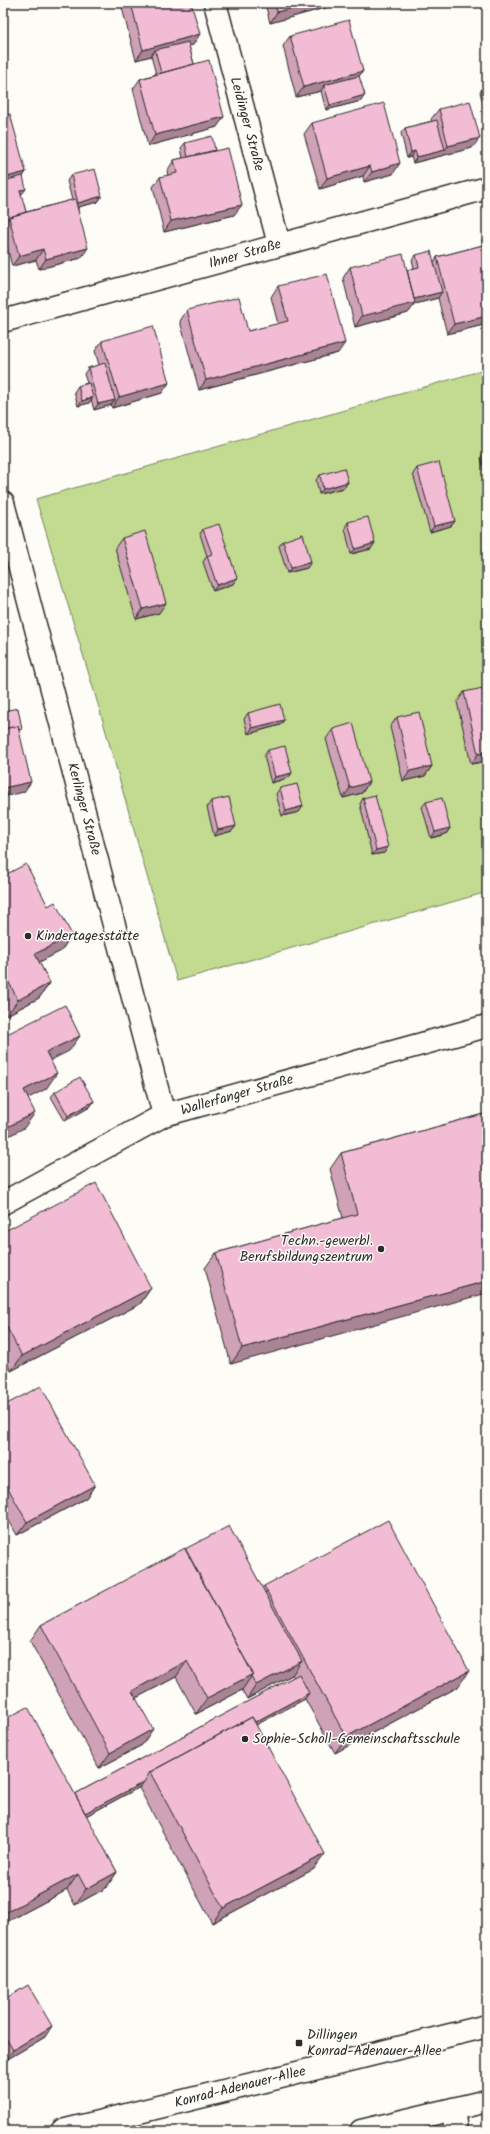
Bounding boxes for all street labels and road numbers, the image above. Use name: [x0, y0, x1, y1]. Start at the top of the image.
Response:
street label: Leidinger Straße: [224, 74, 270, 174]
street label: Ihner Straße: [206, 233, 284, 275]
street label: Kerlinger Straße: [61, 760, 107, 858]
street label: Wallerfanger Straße: [178, 1068, 297, 1122]
street label: Konrad-Adenauer-Allee: [172, 2060, 309, 2114]

